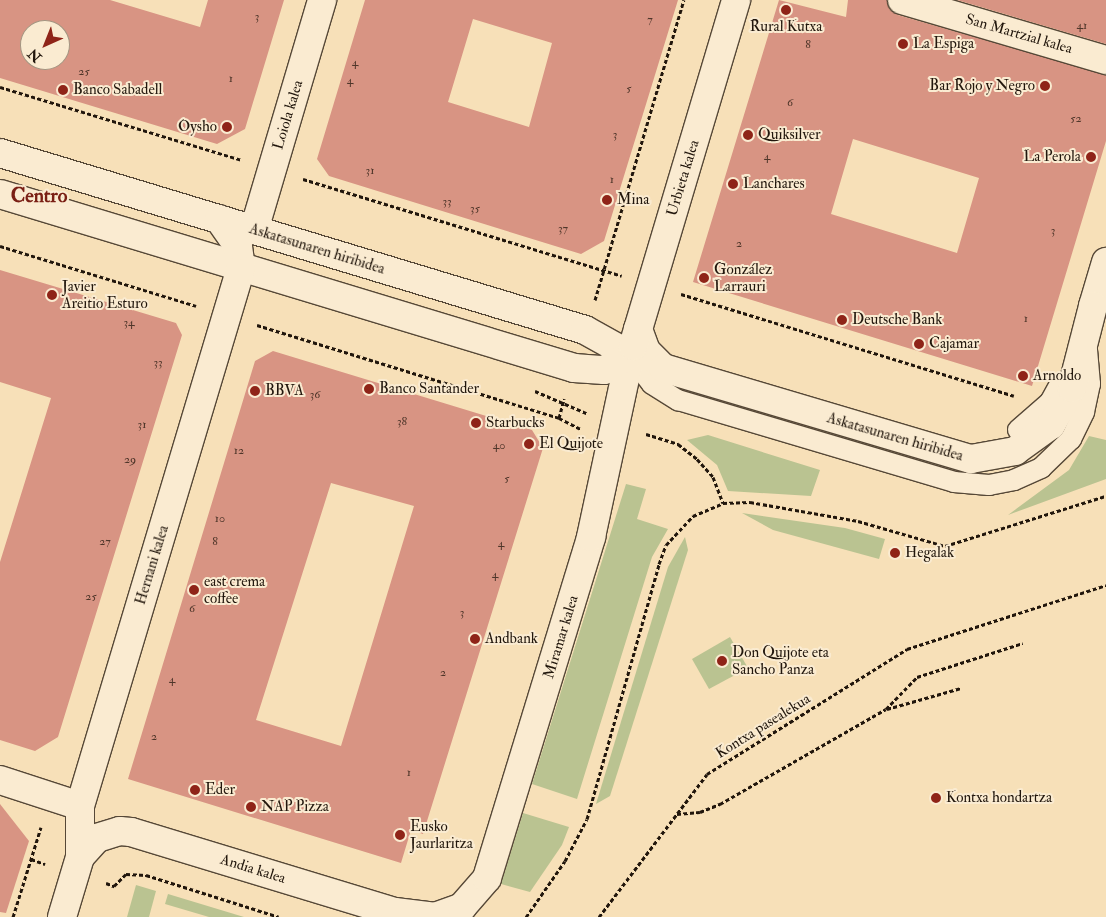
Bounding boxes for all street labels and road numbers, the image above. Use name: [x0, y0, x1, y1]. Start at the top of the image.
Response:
street label: San Martzial kalea: [964, 10, 1074, 58]
street label: Loiola kalea: [269, 78, 307, 152]
street label: Urbieta kalea: [663, 138, 703, 218]
street label: Askatasunaren hiribidea: [247, 220, 387, 278]
street label: Askatasunaren hiribidea: [825, 409, 965, 465]
street label: Hernani kalea: [131, 523, 173, 607]
street label: Miramar kalea: [540, 593, 582, 681]
street label: Kontxa pasealekua: [712, 690, 814, 762]
street label: Andia kalea: [218, 851, 288, 887]

